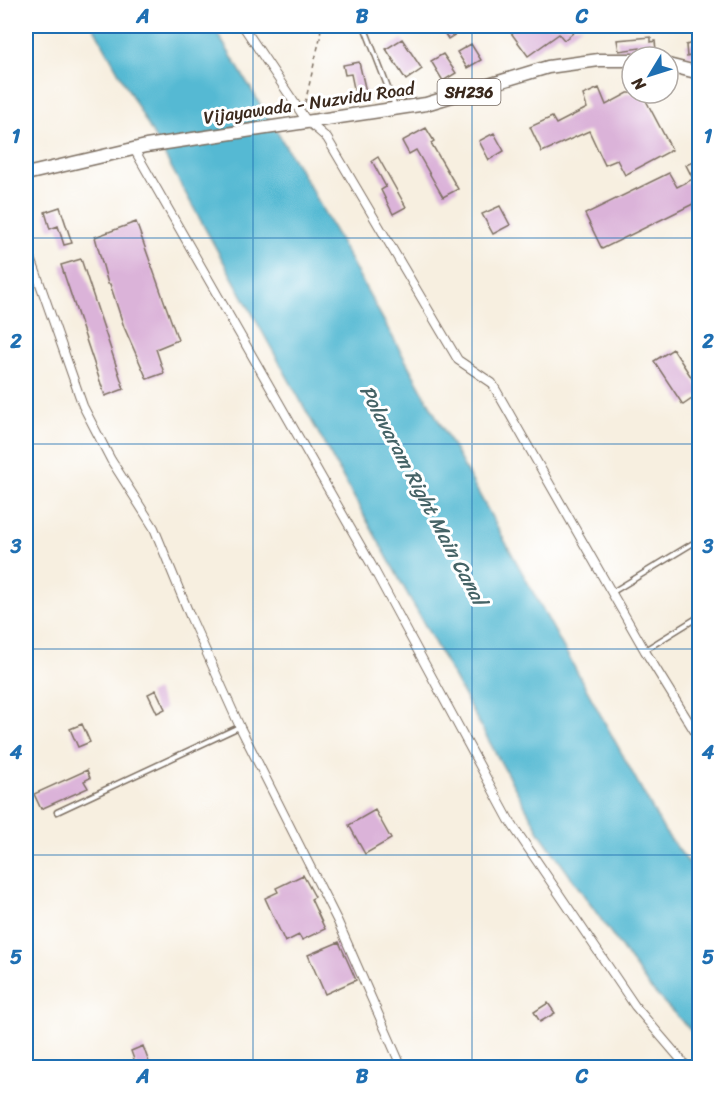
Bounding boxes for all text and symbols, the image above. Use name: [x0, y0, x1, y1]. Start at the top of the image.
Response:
text: A: [135, 0, 150, 34]
text: B: [356, 0, 369, 34]
text: C: [575, 0, 589, 34]
north arrow: [620, 45, 680, 105]
text: N: [623, 70, 654, 98]
street label: Vijayawada - Nuzvidu Road: [201, 72, 418, 134]
road number: SH236: [438, 79, 500, 105]
text: 1: [12, 119, 21, 154]
text: 1: [704, 119, 713, 154]
text: 2: [9, 324, 22, 359]
text: 2: [701, 324, 714, 359]
water label: Polavaram Right Main Canal: [350, 378, 498, 615]
text: 3: [10, 529, 22, 564]
text: 3: [702, 529, 714, 564]
text: 4: [9, 735, 23, 770]
text: 4: [701, 735, 715, 770]
text: 5: [10, 940, 22, 975]
text: 5: [702, 940, 714, 975]
text: A: [135, 1059, 150, 1093]
text: B: [356, 1059, 369, 1093]
text: C: [575, 1059, 589, 1093]

